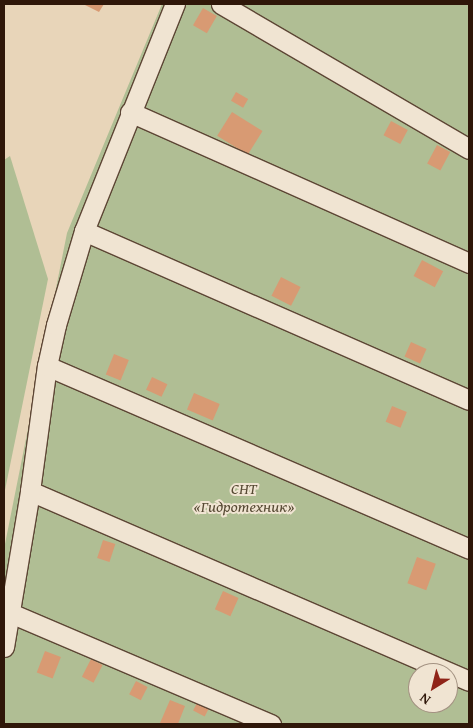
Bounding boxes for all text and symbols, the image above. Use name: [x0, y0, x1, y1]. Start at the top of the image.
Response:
park label: СНТ «Гидротехник»: [194, 478, 294, 516]
north arrow: [408, 663, 458, 713]
text: N: [415, 688, 434, 710]

